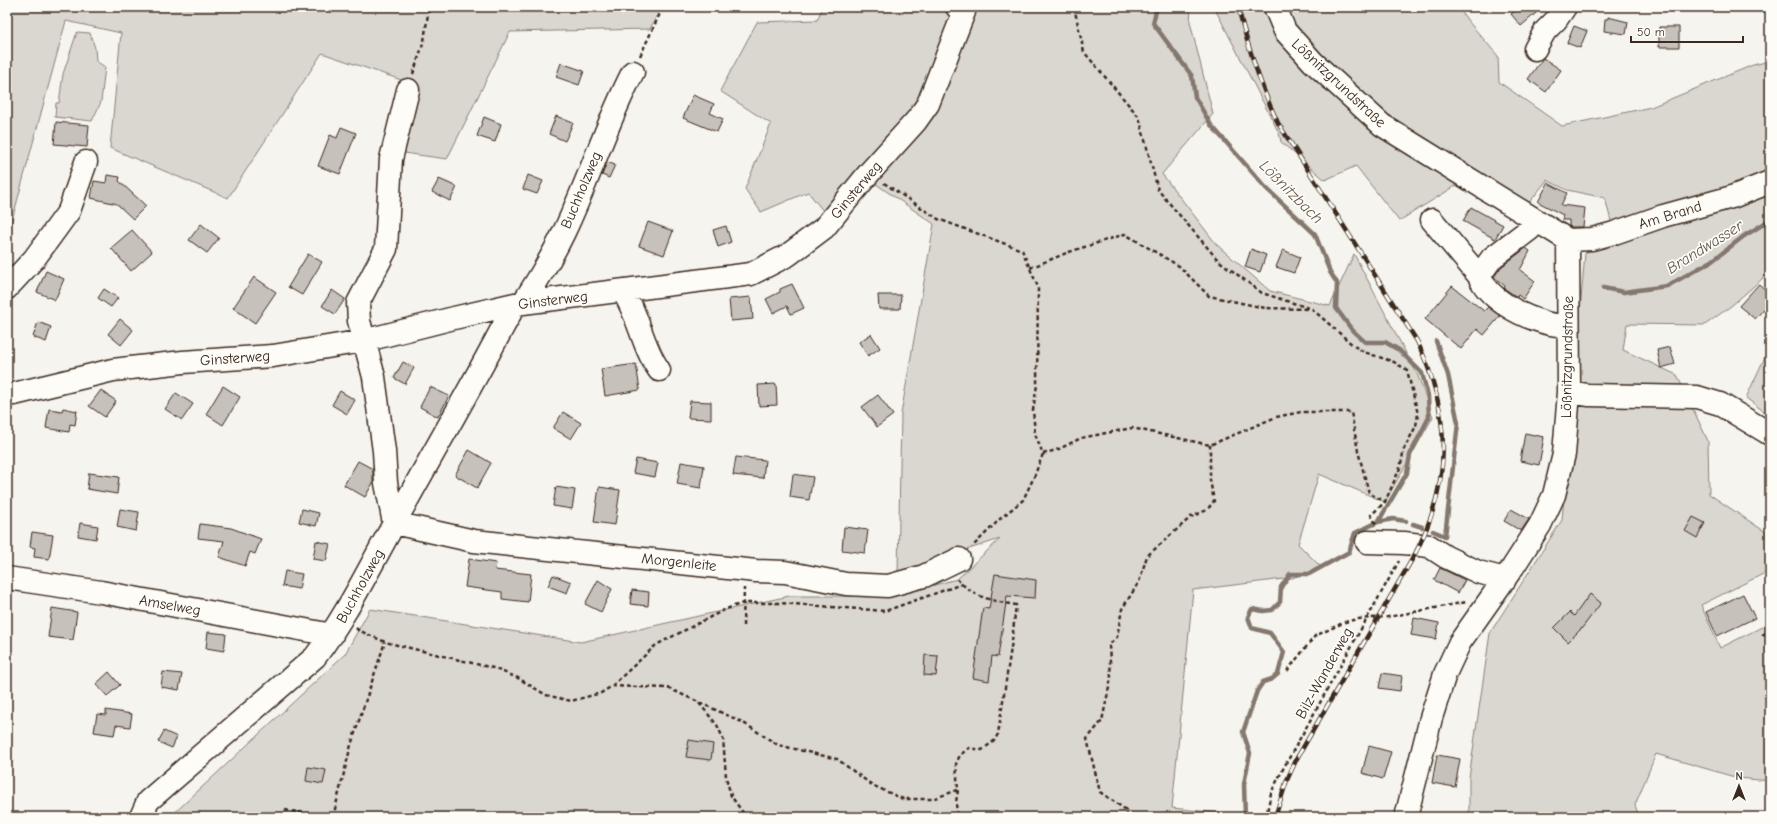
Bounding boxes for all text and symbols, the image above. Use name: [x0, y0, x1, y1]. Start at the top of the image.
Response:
scale bar: [1631, 18, 1743, 44]
text: 50 m: [1637, 25, 1665, 39]
street label: Lößnitzgrundstraße: [1288, 35, 1390, 132]
street label: Buchholzweg: [557, 149, 605, 231]
street label: Ginsterweg: [827, 157, 885, 223]
water label: Lößnitzbach: [1256, 157, 1326, 227]
street label: Am Brand: [1636, 197, 1704, 233]
water label: Brandwasser: [1663, 216, 1747, 278]
street label: Ginsterweg: [517, 287, 589, 313]
street label: Lößnitzgrundstraße: [1557, 295, 1577, 418]
street label: Ginsterweg: [199, 347, 271, 369]
street label: Buchholzweg: [332, 546, 388, 626]
street label: Morgenleite: [641, 549, 718, 575]
street label: Amselweg: [138, 591, 202, 619]
street label: Bilz-Wanderweg: [1291, 624, 1357, 722]
north arrow: [1719, 766, 1759, 806]
text: N: [1735, 770, 1743, 783]

